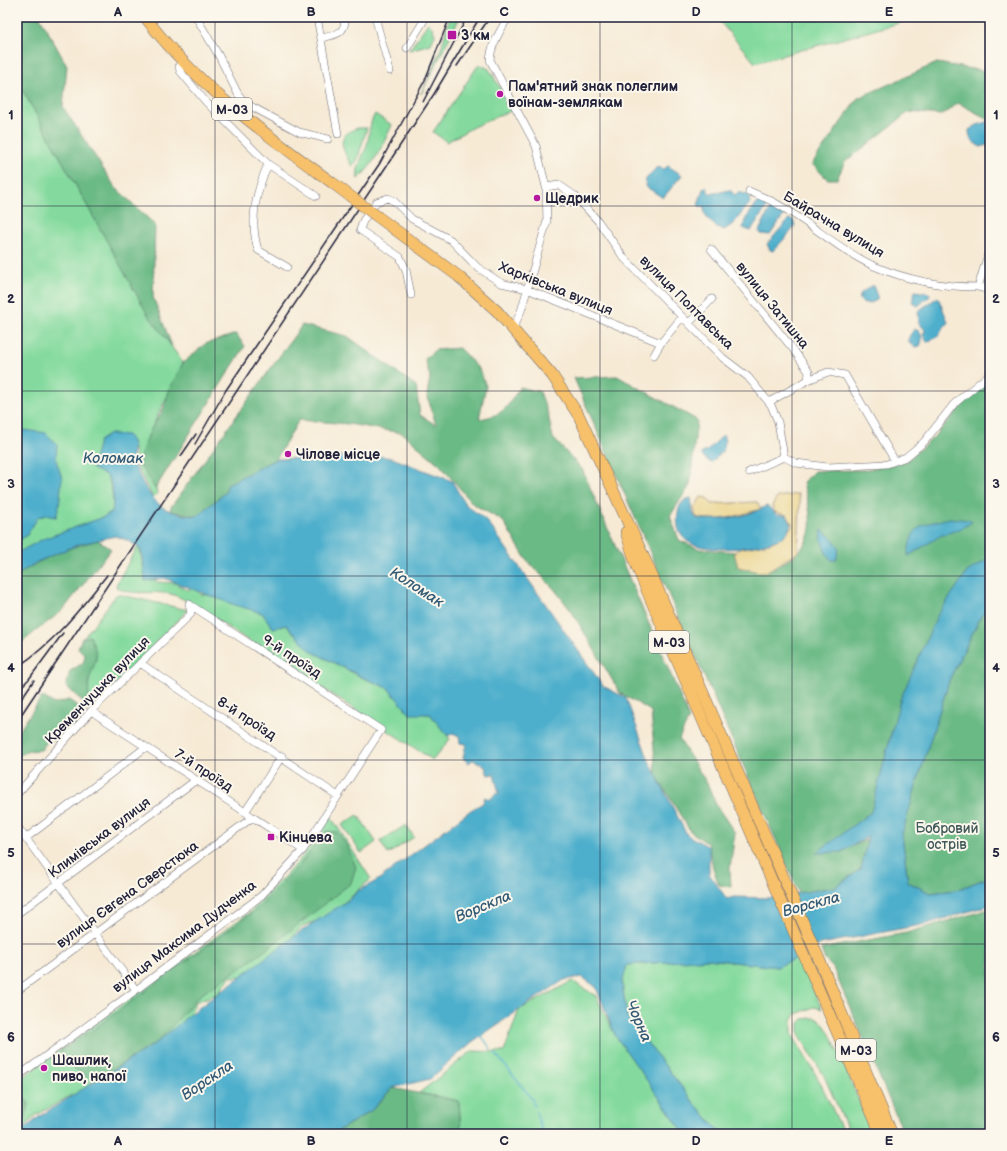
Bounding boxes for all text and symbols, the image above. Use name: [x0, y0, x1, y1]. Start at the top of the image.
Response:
text: A: [113, 4, 122, 20]
text: B: [306, 4, 316, 20]
text: C: [499, 4, 509, 20]
text: D: [691, 4, 701, 20]
text: E: [885, 4, 894, 20]
place label: 3 км: [461, 27, 490, 44]
marker: 3 км: [446, 29, 458, 41]
place label: Пам'ятний знак полеглим воїнам-землякам: [508, 78, 678, 111]
marker: Пам'ятний знак полеглим воїнам-землякам: [495, 89, 505, 99]
road number: М-03: [212, 98, 252, 120]
text: 1: [8, 107, 14, 123]
text: 1: [993, 107, 999, 123]
street label: Байрачна вулиця: [780, 188, 888, 261]
place label: Щедрик: [545, 190, 599, 207]
marker: Щедрик: [532, 193, 542, 203]
street label: вулиця Полтавська: [636, 252, 738, 353]
street label: Харківська вулиця: [496, 258, 616, 319]
street label: вулиця Затишна: [732, 258, 813, 353]
text: 2: [7, 291, 15, 307]
text: 2: [992, 291, 1000, 307]
place label: Чілове місце: [296, 446, 380, 463]
water label: Коломак: [83, 449, 144, 468]
marker: Чілове місце: [283, 449, 293, 459]
text: 3: [7, 476, 15, 492]
text: 3: [992, 476, 1000, 492]
water label: Коломак: [386, 563, 448, 612]
street label: 9-й проїзд: [259, 631, 325, 682]
road number: М-03: [649, 631, 689, 653]
street label: Кременчуцька вулиця: [41, 633, 153, 748]
text: 4: [7, 660, 15, 676]
text: 4: [992, 660, 1000, 676]
street label: 8-й проїзд: [214, 693, 280, 744]
street label: 7-й проїзд: [172, 745, 236, 796]
street label: Климівська вулиця: [45, 793, 154, 881]
park label: Бобровий острів: [915, 820, 979, 853]
place label: Кінцева: [279, 829, 333, 846]
marker: Кінцева: [266, 832, 276, 842]
street label: вулиця Євгена Сверстюка: [53, 837, 202, 952]
text: 5: [7, 845, 15, 861]
text: 5: [992, 845, 1000, 861]
street label: вулиця Максима Дудченка: [109, 876, 260, 996]
water label: Ворскла: [453, 886, 514, 927]
water label: Ворскла: [780, 888, 842, 921]
water label: Чорна: [621, 997, 656, 1045]
text: 6: [7, 1029, 15, 1045]
text: 6: [992, 1029, 1000, 1045]
road number: М-03: [836, 1039, 876, 1061]
place label: Шашлик, пиво, напої: [52, 1052, 126, 1085]
water label: Ворскла: [178, 1056, 237, 1105]
marker: Шашлик, пиво, напої: [39, 1063, 49, 1073]
text: A: [113, 1133, 122, 1149]
text: B: [306, 1133, 316, 1149]
text: C: [499, 1133, 509, 1149]
text: D: [691, 1133, 701, 1149]
text: E: [885, 1133, 894, 1149]

